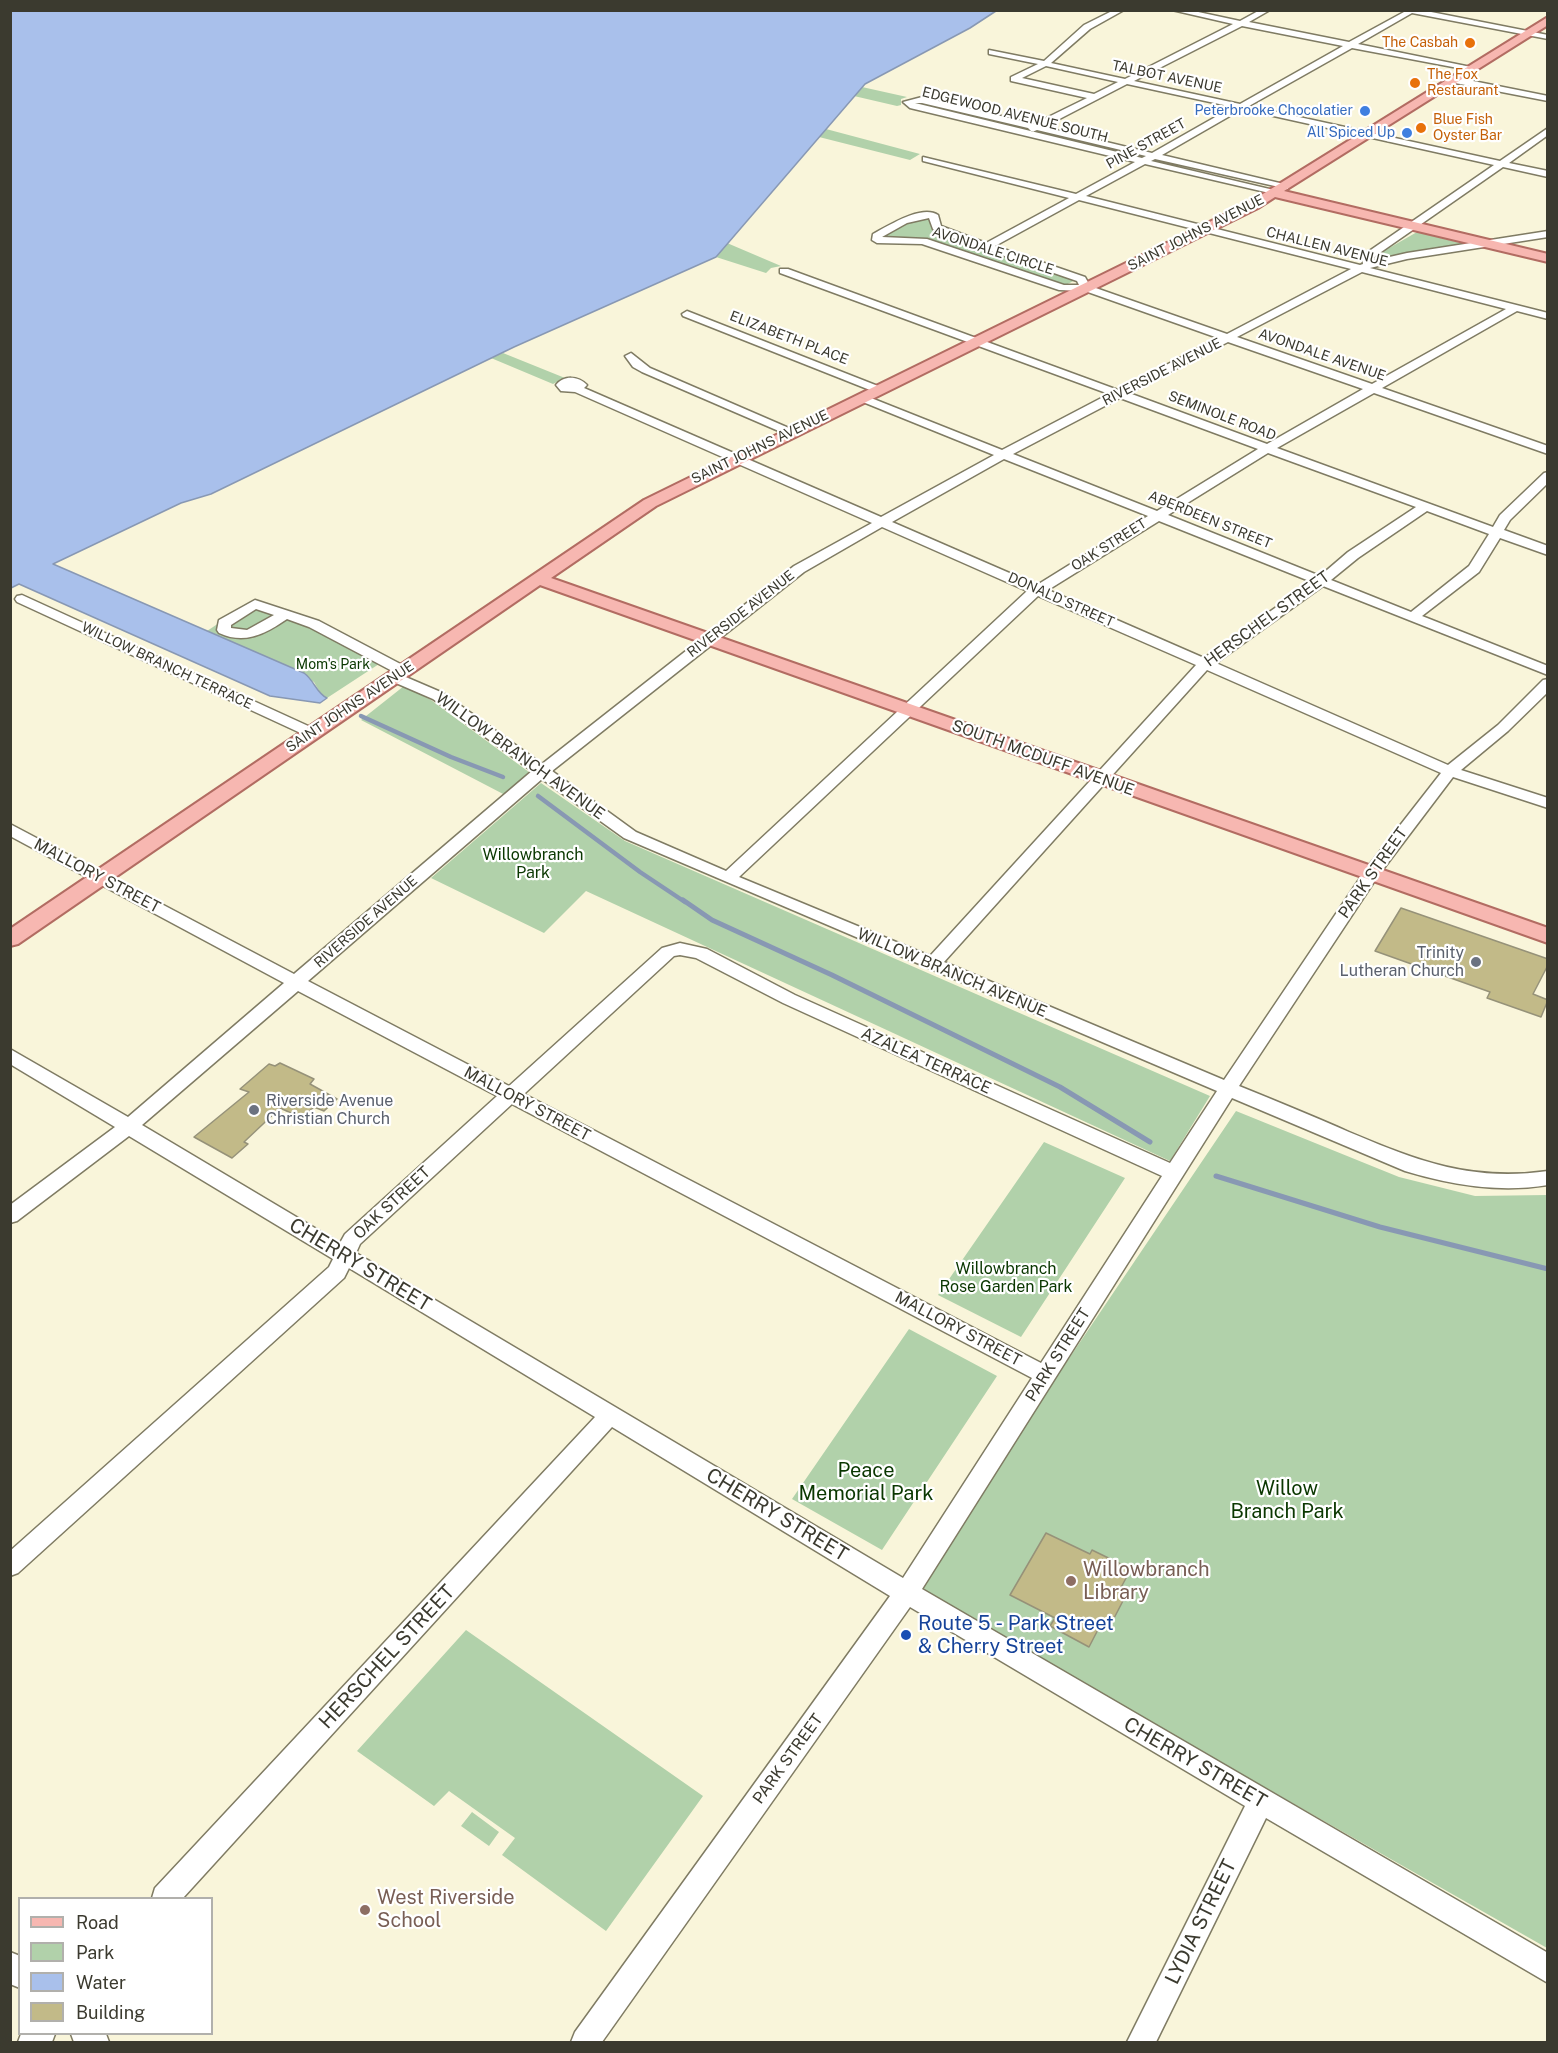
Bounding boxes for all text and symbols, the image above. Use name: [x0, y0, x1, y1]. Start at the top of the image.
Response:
place label: The Casbah: [1382, 35, 1458, 51]
marker: The Casbah: [1463, 36, 1477, 50]
street label: TALBOT AVENUE: [1110, 57, 1224, 97]
place label: The Fox Restaurant: [1427, 67, 1499, 100]
marker: The Fox Restaurant: [1408, 76, 1422, 90]
street label: EDGEWOOD AVENUE SOUTH: [920, 84, 1110, 146]
place label: Peterbrooke Chocolatier: [1194, 103, 1353, 119]
marker: Peterbrooke Chocolatier: [1358, 104, 1372, 118]
place label: Blue Fish Oyster Bar: [1433, 112, 1502, 144]
street label: PINE STREET: [1103, 115, 1189, 173]
marker: Blue Fish Oyster Bar: [1414, 121, 1428, 135]
place label: All Spiced Up: [1307, 125, 1395, 141]
marker: All Spiced Up: [1400, 126, 1414, 140]
street label: SAINT JOHNS AVENUE: [1125, 191, 1267, 275]
street label: AVONDALE CIRCLE: [930, 223, 1056, 279]
street label: CHALLEN AVENUE: [1264, 224, 1390, 270]
street label: ELIZABETH PLACE: [727, 308, 851, 368]
street label: AVONDALE AVENUE: [1256, 325, 1388, 385]
street label: RIVERSIDE AVENUE: [1100, 335, 1224, 409]
street label: SEMINOLE ROAD: [1166, 388, 1278, 444]
street label: SAINT JOHNS AVENUE: [689, 406, 831, 488]
street label: ABERDEEN STREET: [1146, 488, 1274, 552]
street label: OAK STREET: [1068, 515, 1150, 575]
street label: RIVERSIDE AVENUE: [684, 567, 798, 661]
street label: HERSCHEL STREET: [1201, 567, 1333, 671]
street label: DONALD STREET: [1005, 569, 1117, 631]
street label: WILLOW BRANCH TERRACE: [79, 619, 255, 713]
park label: Mom's Park: [296, 657, 370, 673]
street label: SAINT JOHNS AVENUE: [283, 658, 417, 756]
street label: WILLOW BRANCH AVENUE: [432, 688, 608, 824]
street label: SOUTH MCDUFF AVENUE: [949, 716, 1137, 800]
street label: PARK STREET: [1335, 824, 1411, 922]
street label: MALLORY STREET: [31, 835, 163, 917]
park label: Willowbranch Park: [482, 845, 584, 883]
street label: RIVERSIDE AVENUE: [311, 873, 421, 971]
street label: WILLOW BRANCH AVENUE: [854, 924, 1050, 1022]
place label: Trinity Lutheran Church: [1339, 943, 1464, 981]
marker: Trinity Lutheran Church: [1469, 955, 1483, 969]
street label: AZALEA TERRACE: [858, 1024, 994, 1098]
street label: MALLORY STREET: [461, 1063, 593, 1145]
place label: Riverside Avenue Christian Church: [266, 1091, 393, 1129]
marker: Riverside Avenue Christian Church: [247, 1103, 261, 1117]
street label: OAK STREET: [350, 1163, 434, 1243]
street label: CHERRY STREET: [285, 1213, 435, 1317]
park label: Willowbranch Rose Garden Park: [939, 1259, 1073, 1297]
street label: MALLORY STREET: [892, 1288, 1024, 1370]
street label: PARK STREET: [1022, 1305, 1094, 1405]
park label: Peace Memorial Park: [799, 1459, 933, 1506]
street label: CHERRY STREET: [702, 1463, 852, 1567]
park label: Willow Branch Park: [1230, 1477, 1344, 1524]
place label: Willowbranch Library: [1083, 1558, 1209, 1605]
marker: Willowbranch Library: [1064, 1574, 1078, 1588]
street label: HERSCHEL STREET: [314, 1580, 460, 1734]
place label: Route 5 - Park Street & Cherry Street: [918, 1612, 1114, 1659]
marker: Route 5 - Park Street & Cherry Street: [899, 1628, 913, 1642]
street label: PARK STREET: [749, 1710, 827, 1808]
street label: CHERRY STREET: [1119, 1712, 1271, 1814]
street label: LYDIA STREET: [1160, 1856, 1242, 1988]
place label: West Riverside School: [377, 1886, 515, 1933]
legend: [18, 1897, 213, 2035]
marker: West Riverside School: [358, 1903, 372, 1917]
text: Road: [76, 1912, 119, 1933]
text: Park: [76, 1942, 114, 1963]
text: Water: [76, 1972, 126, 1993]
text: Building: [76, 2002, 145, 2023]

